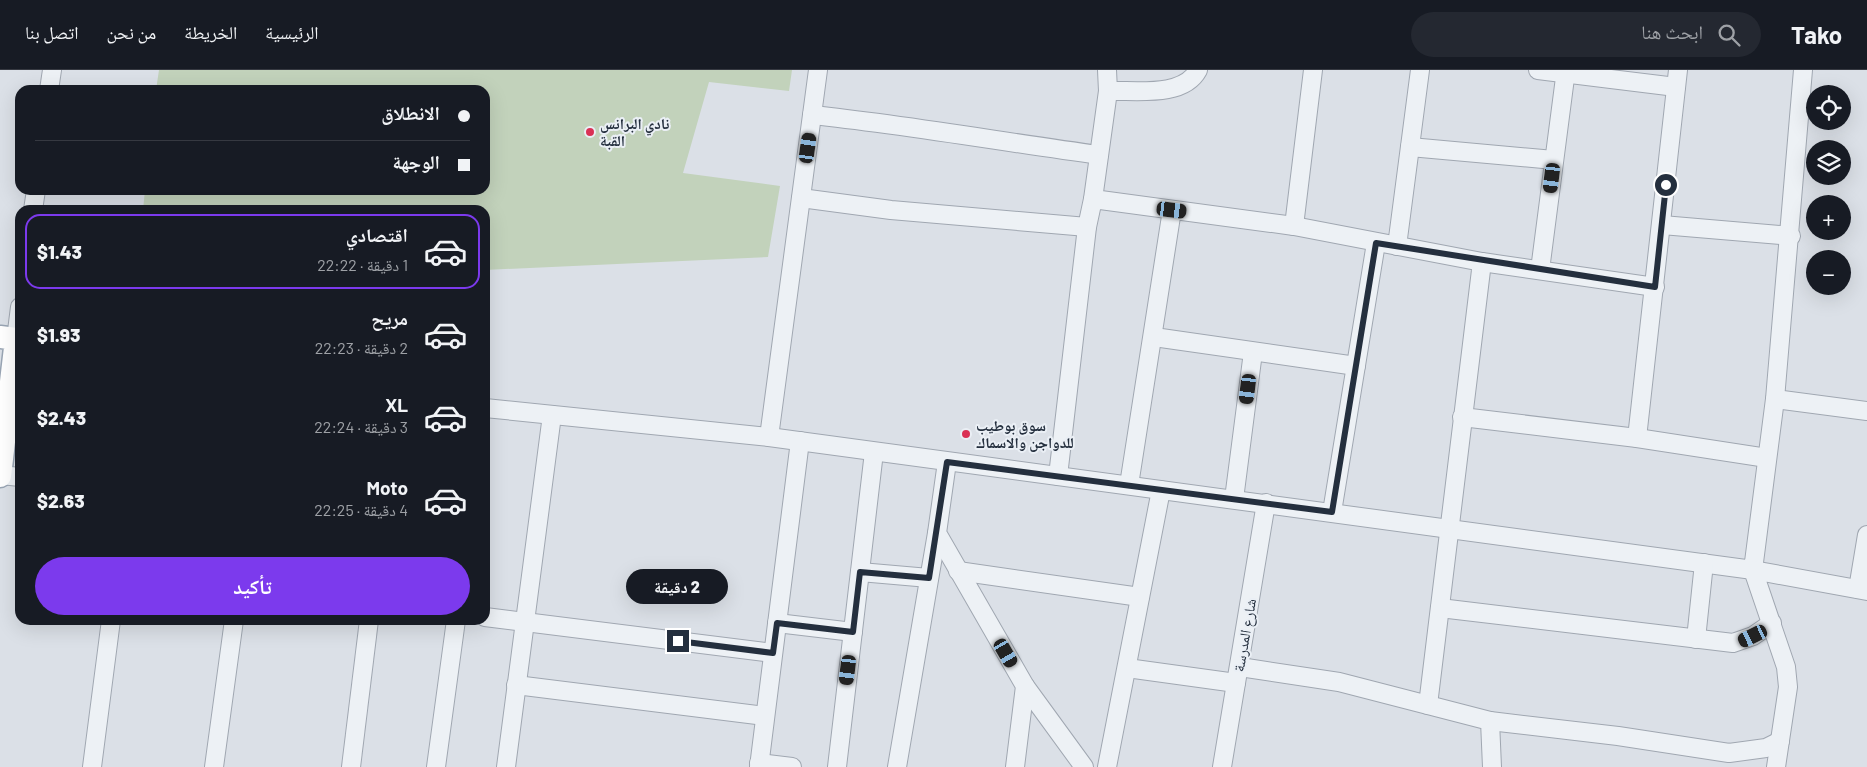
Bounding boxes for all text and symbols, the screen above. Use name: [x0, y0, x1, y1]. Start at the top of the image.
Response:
search box: [1411, 12, 1761, 57]
text: ابحث هنا: [1641, 20, 1703, 43]
text: Tako: [1791, 20, 1842, 49]
text: اتصل بنا: [25, 21, 78, 43]
text: من نحن: [106, 21, 156, 43]
text: الخريطة: [184, 21, 237, 43]
text: الرئيسية: [265, 21, 319, 43]
icon: search: [1715, 21, 1743, 49]
map controls: [1806, 85, 1851, 295]
button: locate: [1806, 85, 1851, 130]
text: الانطلاق: [381, 101, 440, 124]
place label: نادي البرانس القبة: [600, 114, 669, 150]
marker: نادي البرانس القبة: [584, 126, 596, 138]
car: [798, 132, 817, 164]
button: layers: [1806, 140, 1851, 185]
text: الوجهة: [392, 150, 440, 173]
car: [1542, 162, 1561, 194]
route start: [1655, 174, 1677, 196]
button: +: [1806, 195, 1851, 240]
car: [1156, 201, 1187, 219]
text: اقتصادي: [346, 223, 408, 246]
icon: car: [423, 229, 468, 274]
text: $1.43: [37, 240, 82, 263]
button: −: [1806, 250, 1851, 295]
text: 1 دقيقة · 22:22: [317, 255, 408, 274]
text: مريح: [371, 306, 408, 329]
icon: car: [423, 312, 468, 357]
text: $1.93: [37, 323, 80, 346]
text: 2 دقيقة · 22:23: [315, 338, 408, 357]
car: [1238, 373, 1257, 405]
text: XL: [385, 393, 408, 416]
icon: car: [423, 395, 468, 440]
text: $2.43: [37, 406, 86, 429]
place label: سوق بوطيب للدواجن والاسماك: [976, 416, 1074, 452]
text: 3 دقيقة · 22:24: [314, 417, 408, 436]
marker: سوق بوطيب للدواجن والاسماك: [960, 428, 972, 440]
text: Moto: [366, 476, 408, 499]
icon: car: [423, 478, 468, 523]
text: $2.63: [37, 489, 85, 512]
text: 4 دقيقة · 22:25: [314, 500, 408, 519]
button: تأكيد: [35, 557, 470, 615]
callout: 2 دقيقة: [627, 568, 729, 604]
text: 2 دقيقة: [654, 577, 700, 596]
street label: شارع المدرسة: [1229, 597, 1261, 673]
car: [1736, 623, 1769, 649]
route end: [667, 630, 689, 652]
car: [992, 636, 1019, 670]
car: [838, 654, 857, 686]

